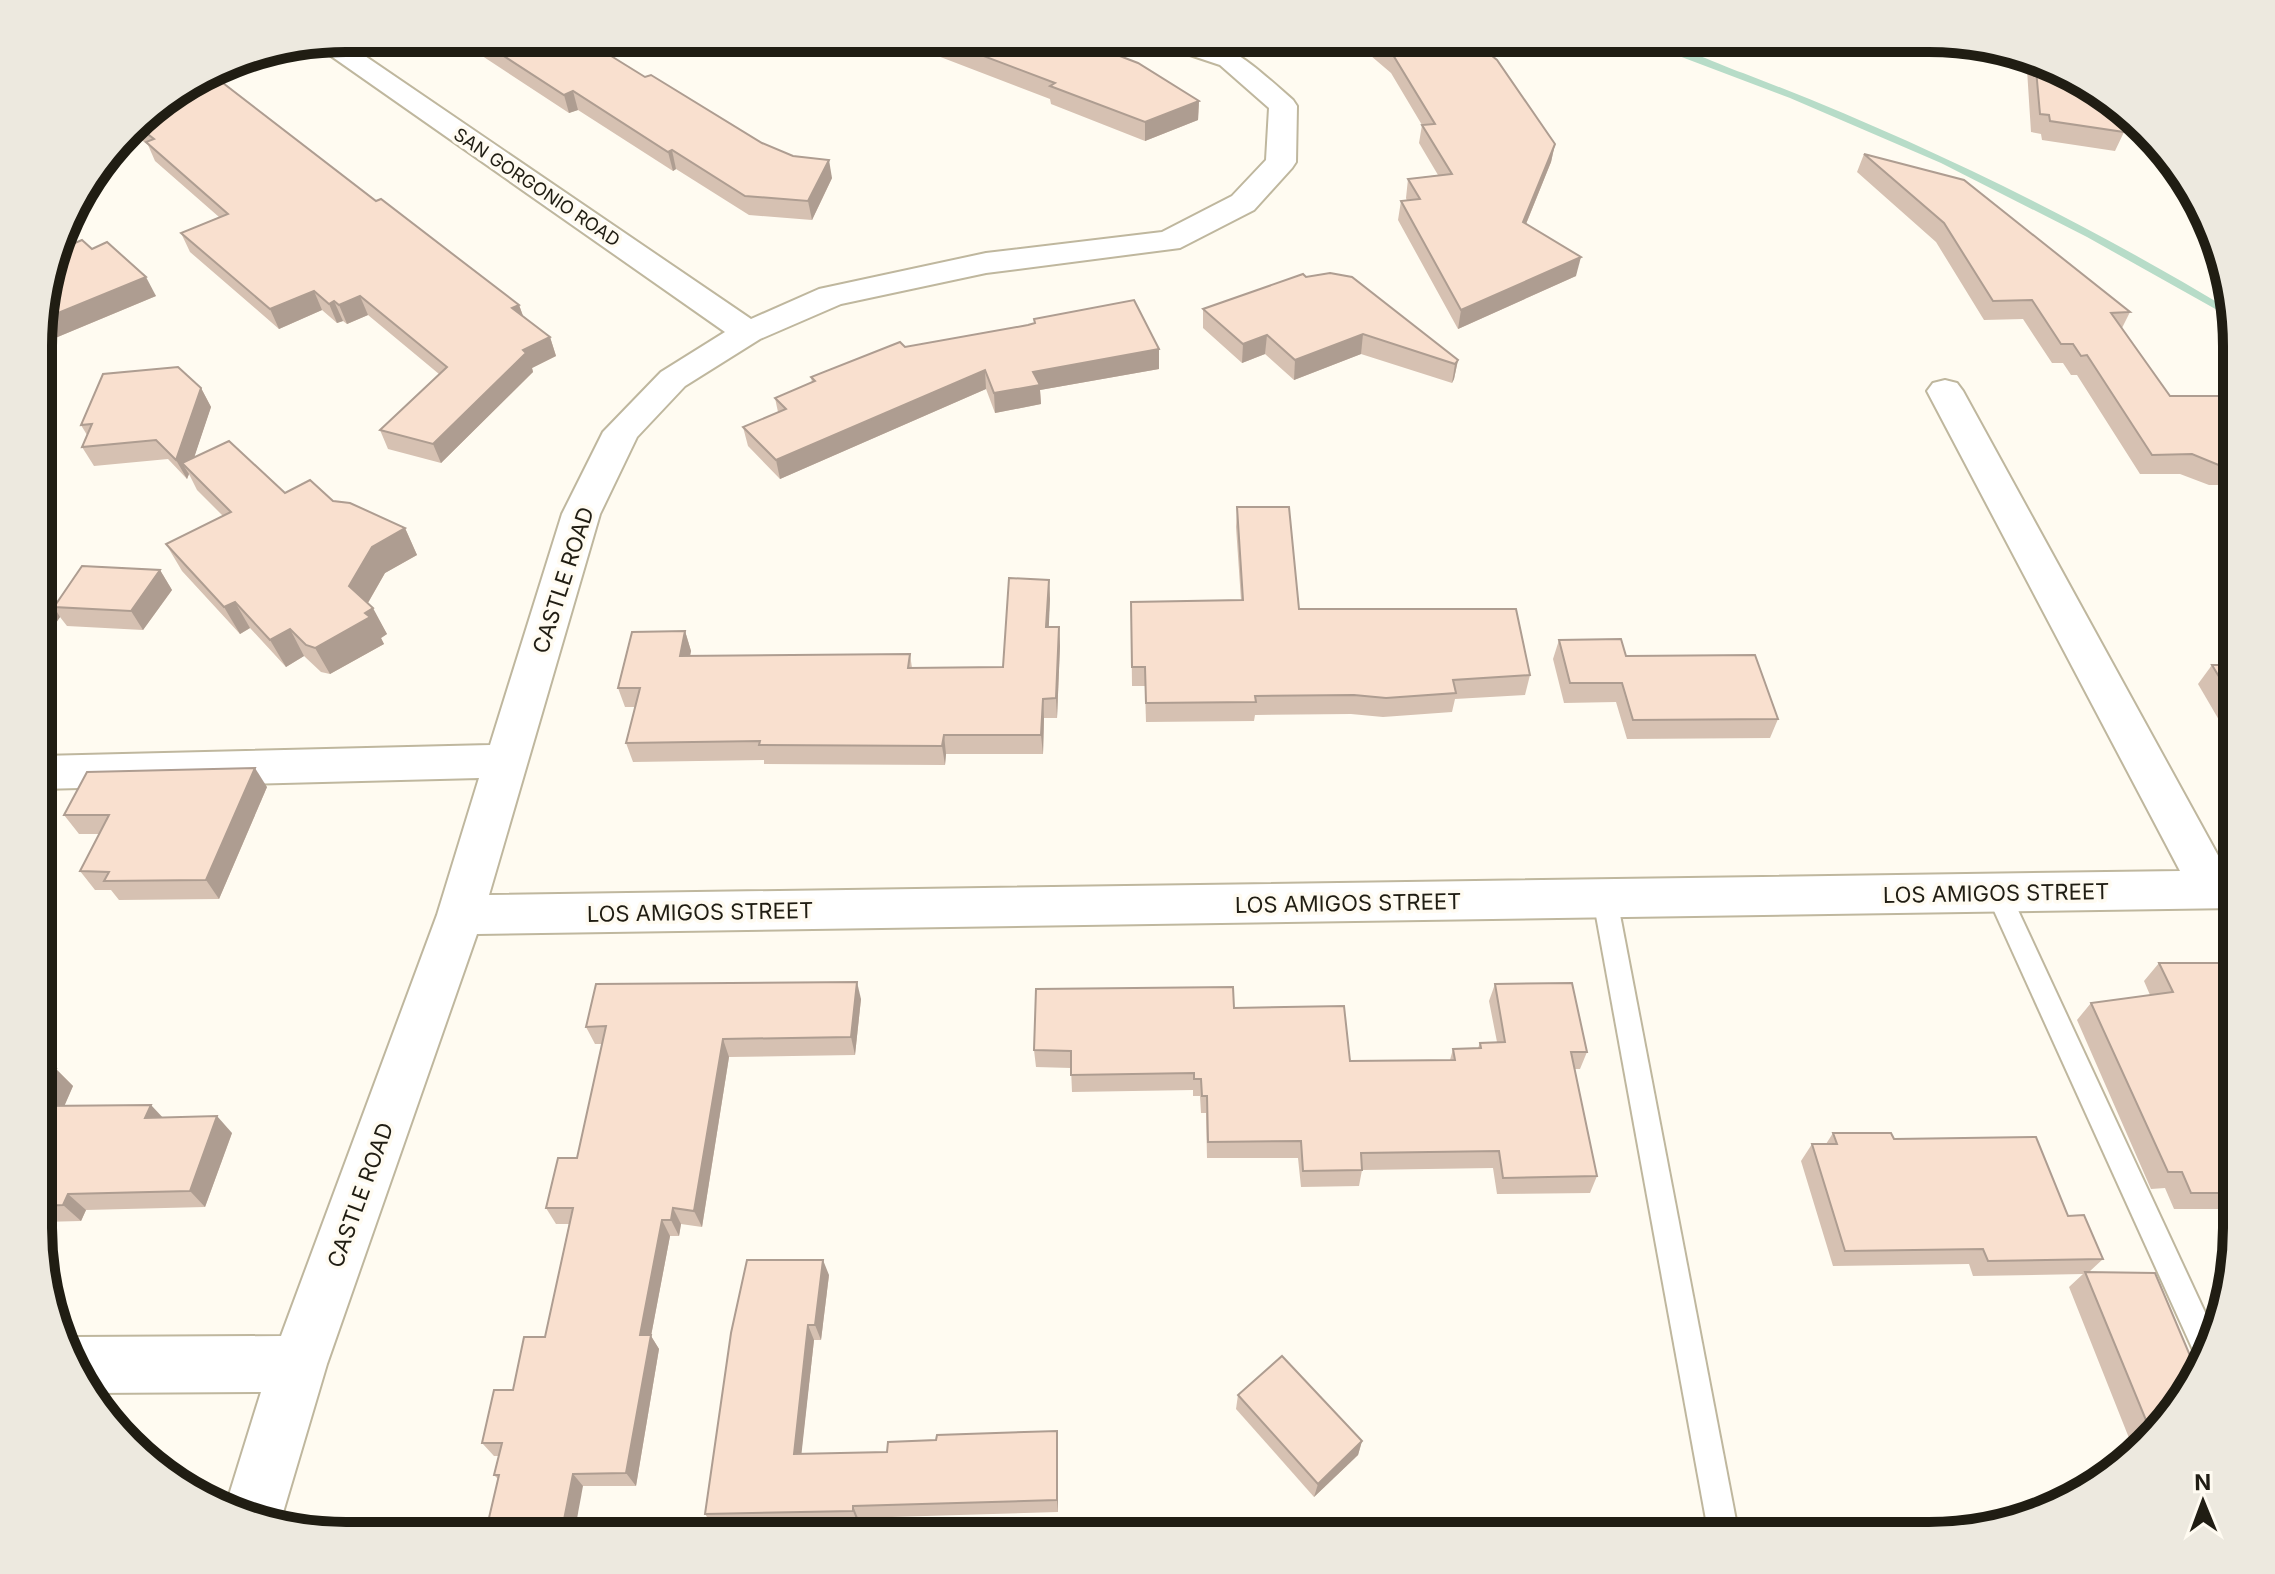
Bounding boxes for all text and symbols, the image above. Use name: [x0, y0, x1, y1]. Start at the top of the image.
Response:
street label: SAN GORGONIO ROAD: [450, 124, 624, 250]
street label: CASTLE ROAD: [527, 504, 599, 656]
street label: LOS AMIGOS STREET: [1883, 878, 2109, 908]
street label: LOS AMIGOS STREET: [1235, 888, 1461, 918]
street label: LOS AMIGOS STREET: [587, 897, 813, 927]
street label: CASTLE ROAD: [322, 1119, 398, 1271]
north arrow: [2163, 1462, 2243, 1542]
text: N: [2194, 1469, 2211, 1495]

